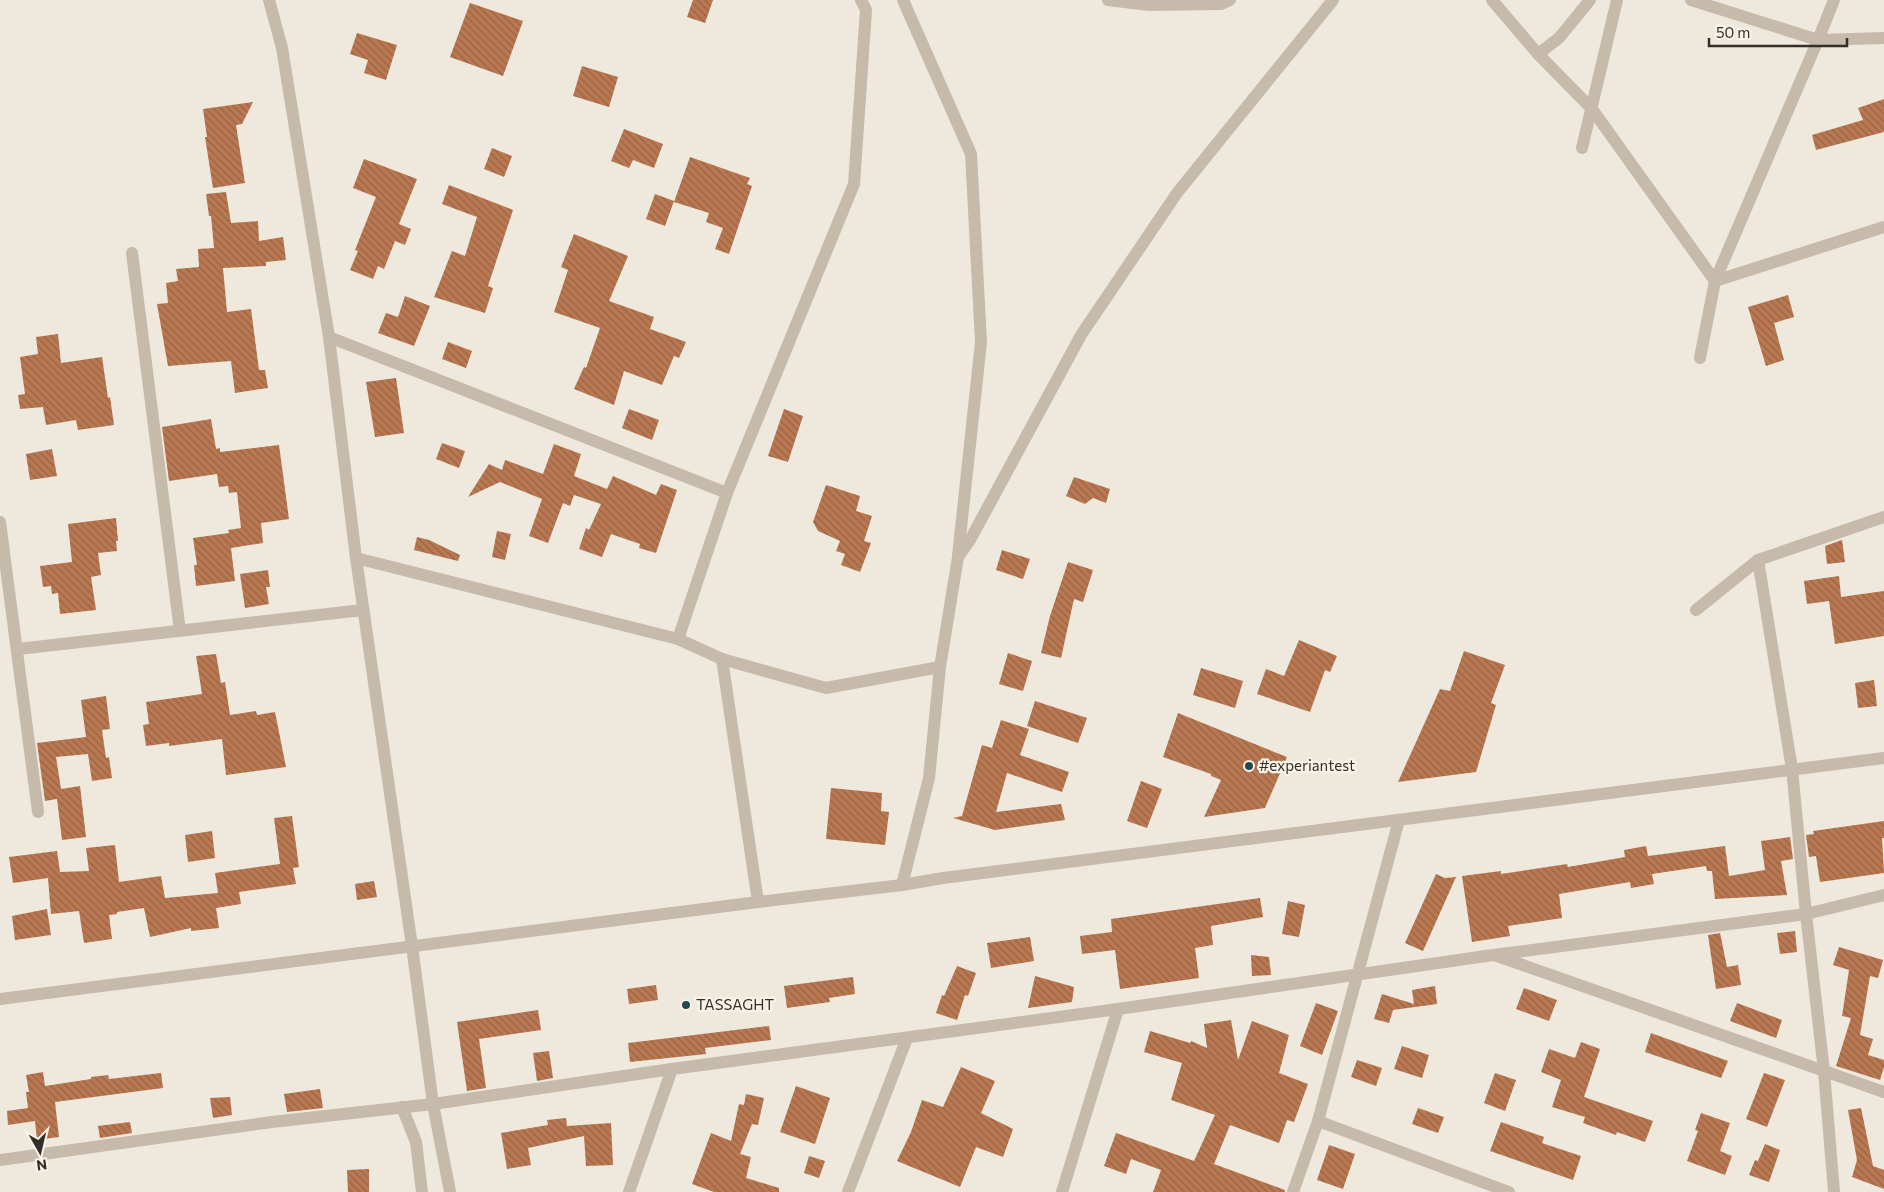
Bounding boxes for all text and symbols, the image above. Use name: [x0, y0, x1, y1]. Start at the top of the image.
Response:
scale bar: [1709, 15, 1846, 47]
text: 50 m: [1716, 23, 1750, 41]
place label: #experiantest: [1259, 756, 1355, 774]
marker: #experiantest: [1243, 760, 1255, 772]
place label: TASSAGHT: [696, 995, 774, 1013]
marker: TASSAGHT: [680, 999, 692, 1011]
north arrow: [15, 1127, 65, 1177]
text: N: [35, 1156, 48, 1175]

